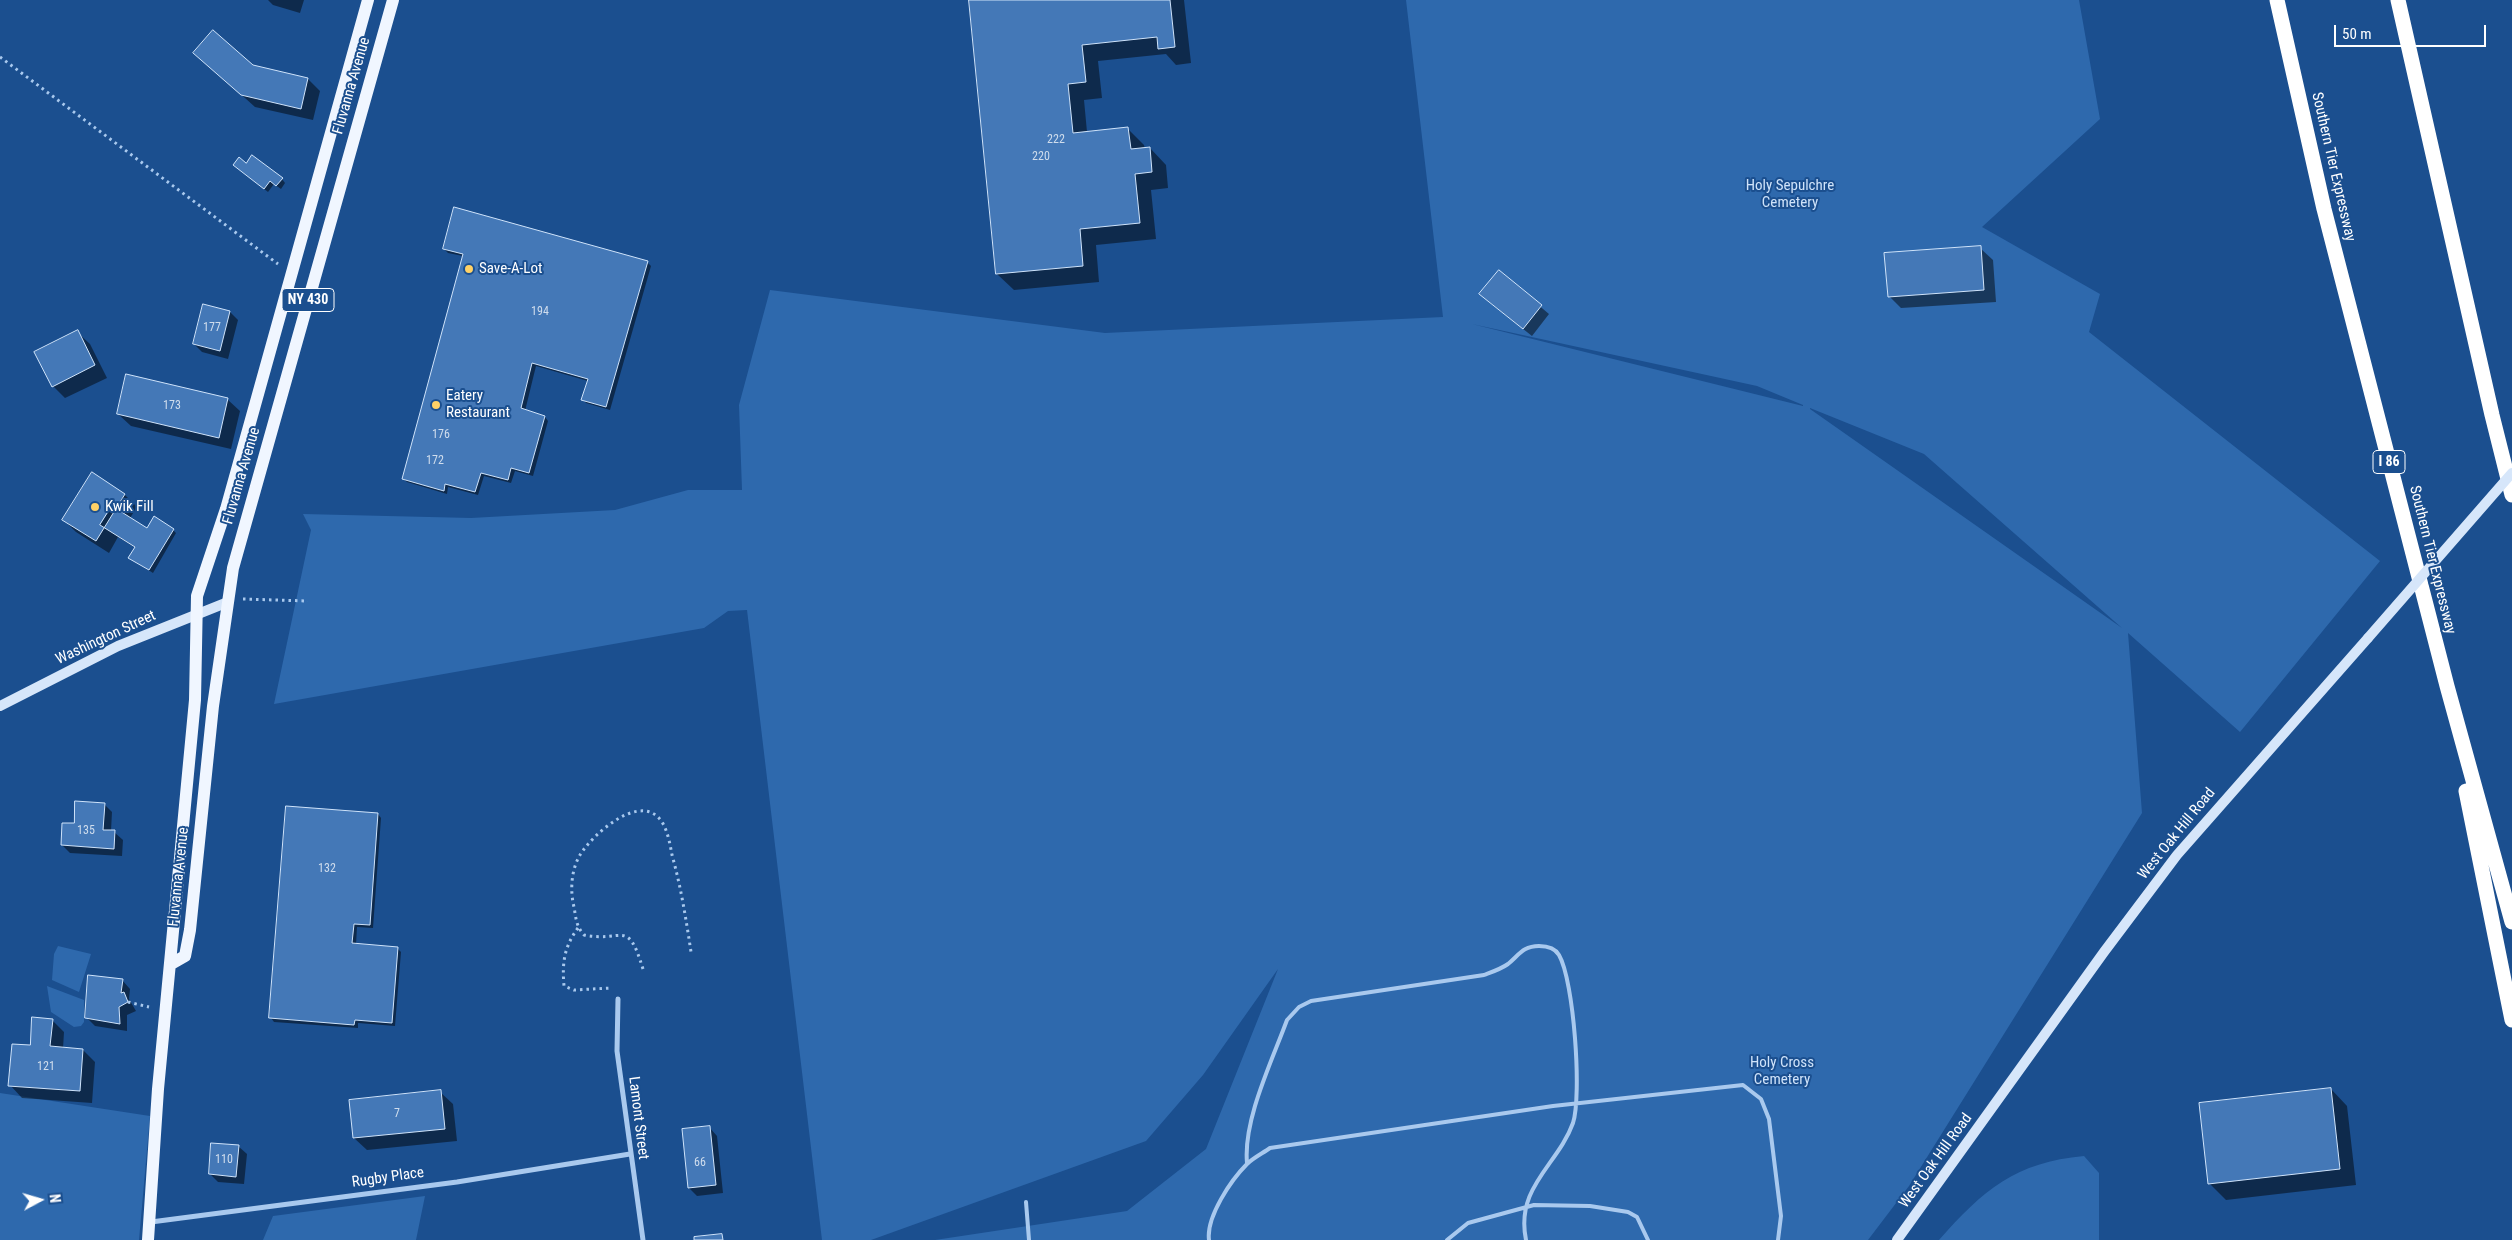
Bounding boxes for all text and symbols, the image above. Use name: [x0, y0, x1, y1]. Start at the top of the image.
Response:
scale bar: [2337, 15, 2490, 47]
text: 50 m: [2342, 25, 2372, 43]
street label: Fluvanna Avenue: [330, 36, 374, 136]
street label: Southern Tier Expressway: [2307, 91, 2359, 243]
house number: 222: [1047, 133, 1065, 147]
house number: 220: [1032, 150, 1050, 164]
park label: Holy Sepulchre Cemetery: [1746, 177, 1834, 212]
place label: Save-A-Lot: [479, 260, 542, 278]
marker: Save-A-Lot: [463, 263, 475, 275]
road number: NY 430: [282, 288, 334, 312]
house number: 194: [531, 305, 549, 319]
house number: 177: [203, 321, 221, 335]
place label: Eatery Restaurant: [446, 387, 510, 422]
house number: 173: [163, 399, 181, 413]
marker: Eatery Restaurant: [430, 399, 442, 411]
street label: Fluvanna Avenue: [220, 426, 264, 526]
house number: 176: [432, 428, 450, 442]
road number: I 86: [2373, 451, 2405, 474]
house number: 172: [426, 454, 444, 468]
street label: Southern Tier Expressway: [2405, 484, 2459, 636]
place label: Kwik Fill: [105, 498, 154, 516]
marker: Kwik Fill: [89, 501, 101, 513]
street label: Washington Street: [53, 607, 159, 669]
street label: West Oak Hill Road: [2135, 785, 2219, 883]
house number: 135: [77, 824, 95, 838]
street label: Fluvanna Avenue: [165, 826, 193, 928]
house number: 132: [318, 862, 336, 876]
park label: Holy Cross Cemetery: [1750, 1054, 1814, 1089]
house number: 121: [37, 1060, 55, 1074]
street label: Lamont Street: [624, 1075, 652, 1161]
house number: 7: [394, 1107, 400, 1121]
street label: West Oak Hill Road: [1896, 1110, 1976, 1212]
house number: 110: [215, 1153, 233, 1167]
house number: 66: [694, 1156, 706, 1170]
street label: Rugby Place: [351, 1164, 425, 1192]
north arrow: [15, 1175, 65, 1225]
text: N: [47, 1193, 63, 1204]

